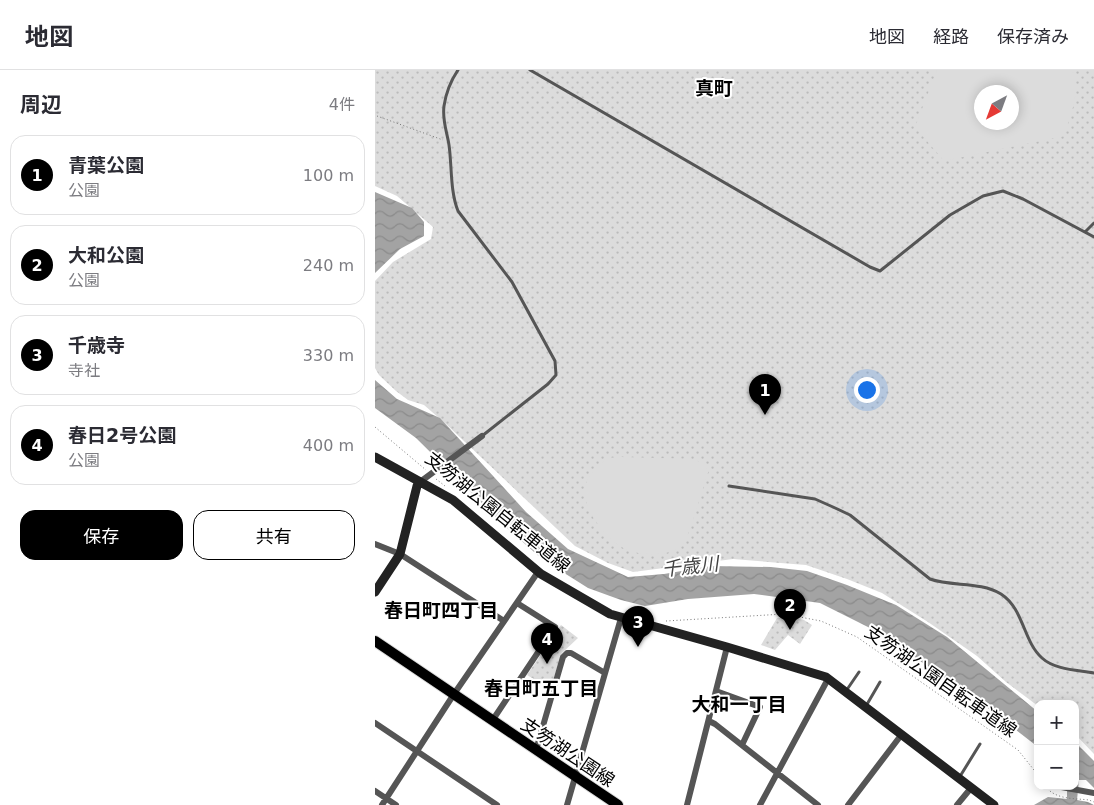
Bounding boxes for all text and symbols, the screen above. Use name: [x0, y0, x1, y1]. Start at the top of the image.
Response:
text: 地図: [25, 23, 73, 51]
text: 地図: [869, 26, 905, 47]
text: 経路: [933, 26, 969, 47]
text: 保存済み: [997, 26, 1069, 47]
district label: 真町: [695, 77, 733, 99]
north arrow: [974, 85, 1019, 130]
text: 周辺: [20, 93, 62, 117]
text: 4件: [329, 95, 355, 114]
text: 青葉公園: [68, 154, 144, 176]
text: 1: [31, 166, 43, 185]
text: 100 m: [303, 166, 354, 185]
text: 公園: [68, 181, 100, 200]
text: 大和公園: [68, 244, 144, 266]
text: 2: [31, 256, 43, 275]
text: 240 m: [303, 256, 354, 275]
text: 公園: [68, 271, 100, 290]
text: 千歳寺: [68, 334, 125, 356]
text: 3: [31, 346, 43, 365]
text: 330 m: [303, 346, 354, 365]
text: 寺社: [68, 361, 100, 380]
pin: 1: [749, 374, 781, 415]
your location: [854, 377, 880, 403]
text: 春日2号公園: [68, 424, 176, 446]
text: 4: [31, 436, 43, 455]
text: 400 m: [303, 436, 354, 455]
street label: 支笏湖公園自転車道線: [421, 447, 575, 577]
text: 公園: [68, 451, 100, 470]
button: 保存: [20, 510, 183, 560]
button: 共有: [193, 510, 355, 560]
water label: 千歳川: [660, 552, 721, 580]
pin: 2: [774, 589, 806, 630]
district label: 春日町四丁目: [384, 599, 498, 621]
pin: 3: [622, 606, 654, 647]
street label: 支笏湖公園自転車道線: [861, 621, 1021, 741]
pin: 4: [531, 623, 563, 664]
district label: 春日町五丁目: [484, 677, 598, 699]
district label: 大和一丁目: [691, 693, 787, 715]
map controls: [1034, 700, 1079, 790]
button: +: [1034, 700, 1079, 745]
street label: 支笏湖公園線: [517, 713, 619, 791]
button: −: [1034, 745, 1079, 790]

